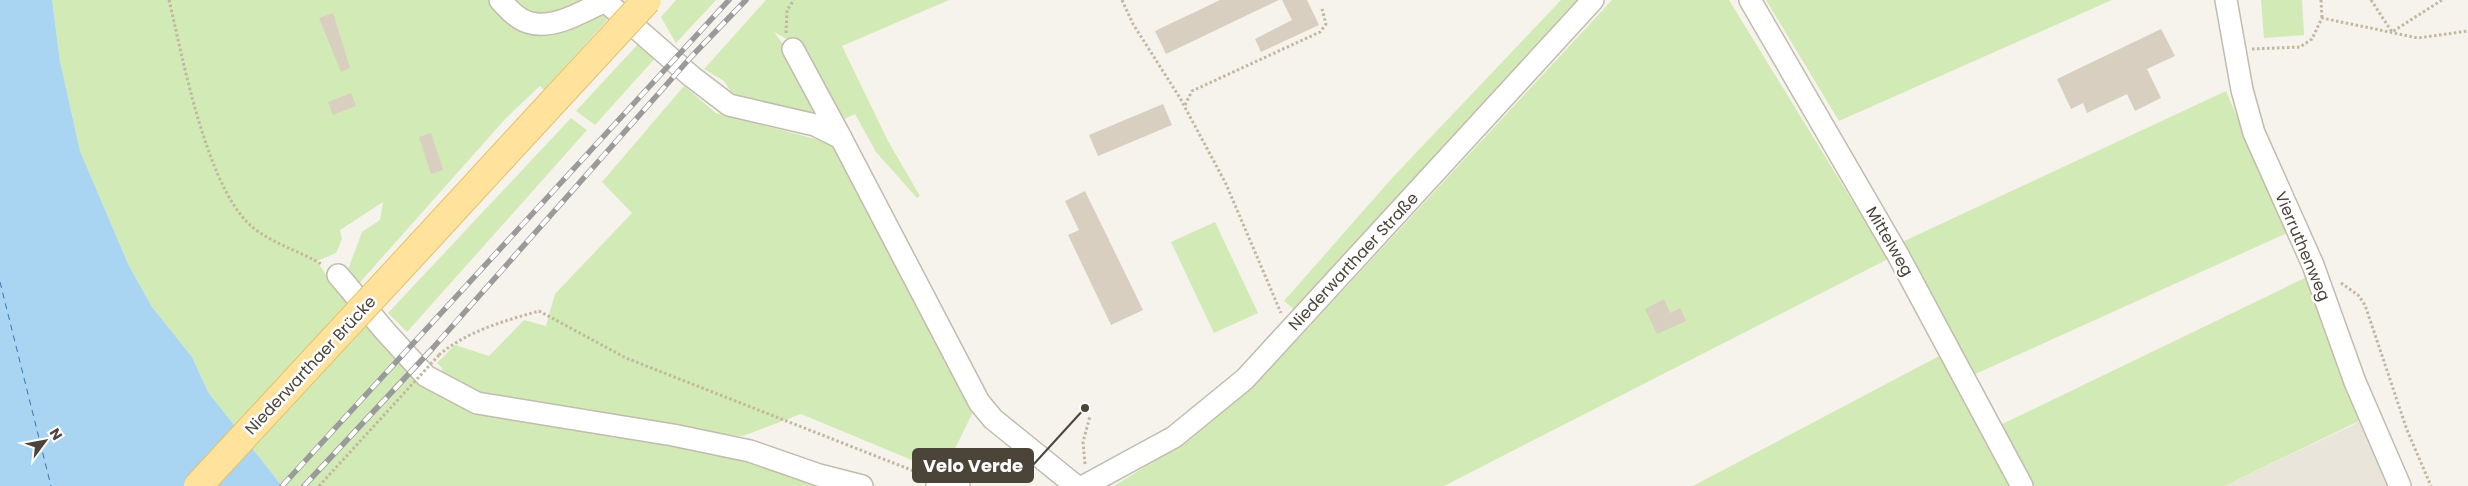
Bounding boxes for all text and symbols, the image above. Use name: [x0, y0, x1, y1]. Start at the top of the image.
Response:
street label: Niederwarthaer Straße: [1283, 187, 1424, 336]
street label: Vierruthenweg: [2269, 188, 2336, 305]
street label: Mittelweg: [1860, 202, 1919, 280]
street label: Niederwarthaer Brücke: [240, 291, 381, 440]
north arrow: [20, 416, 70, 466]
text: N: [45, 424, 67, 444]
callout: Velo Verde: [913, 449, 1033, 482]
text: Velo Verde: [923, 453, 1023, 478]

